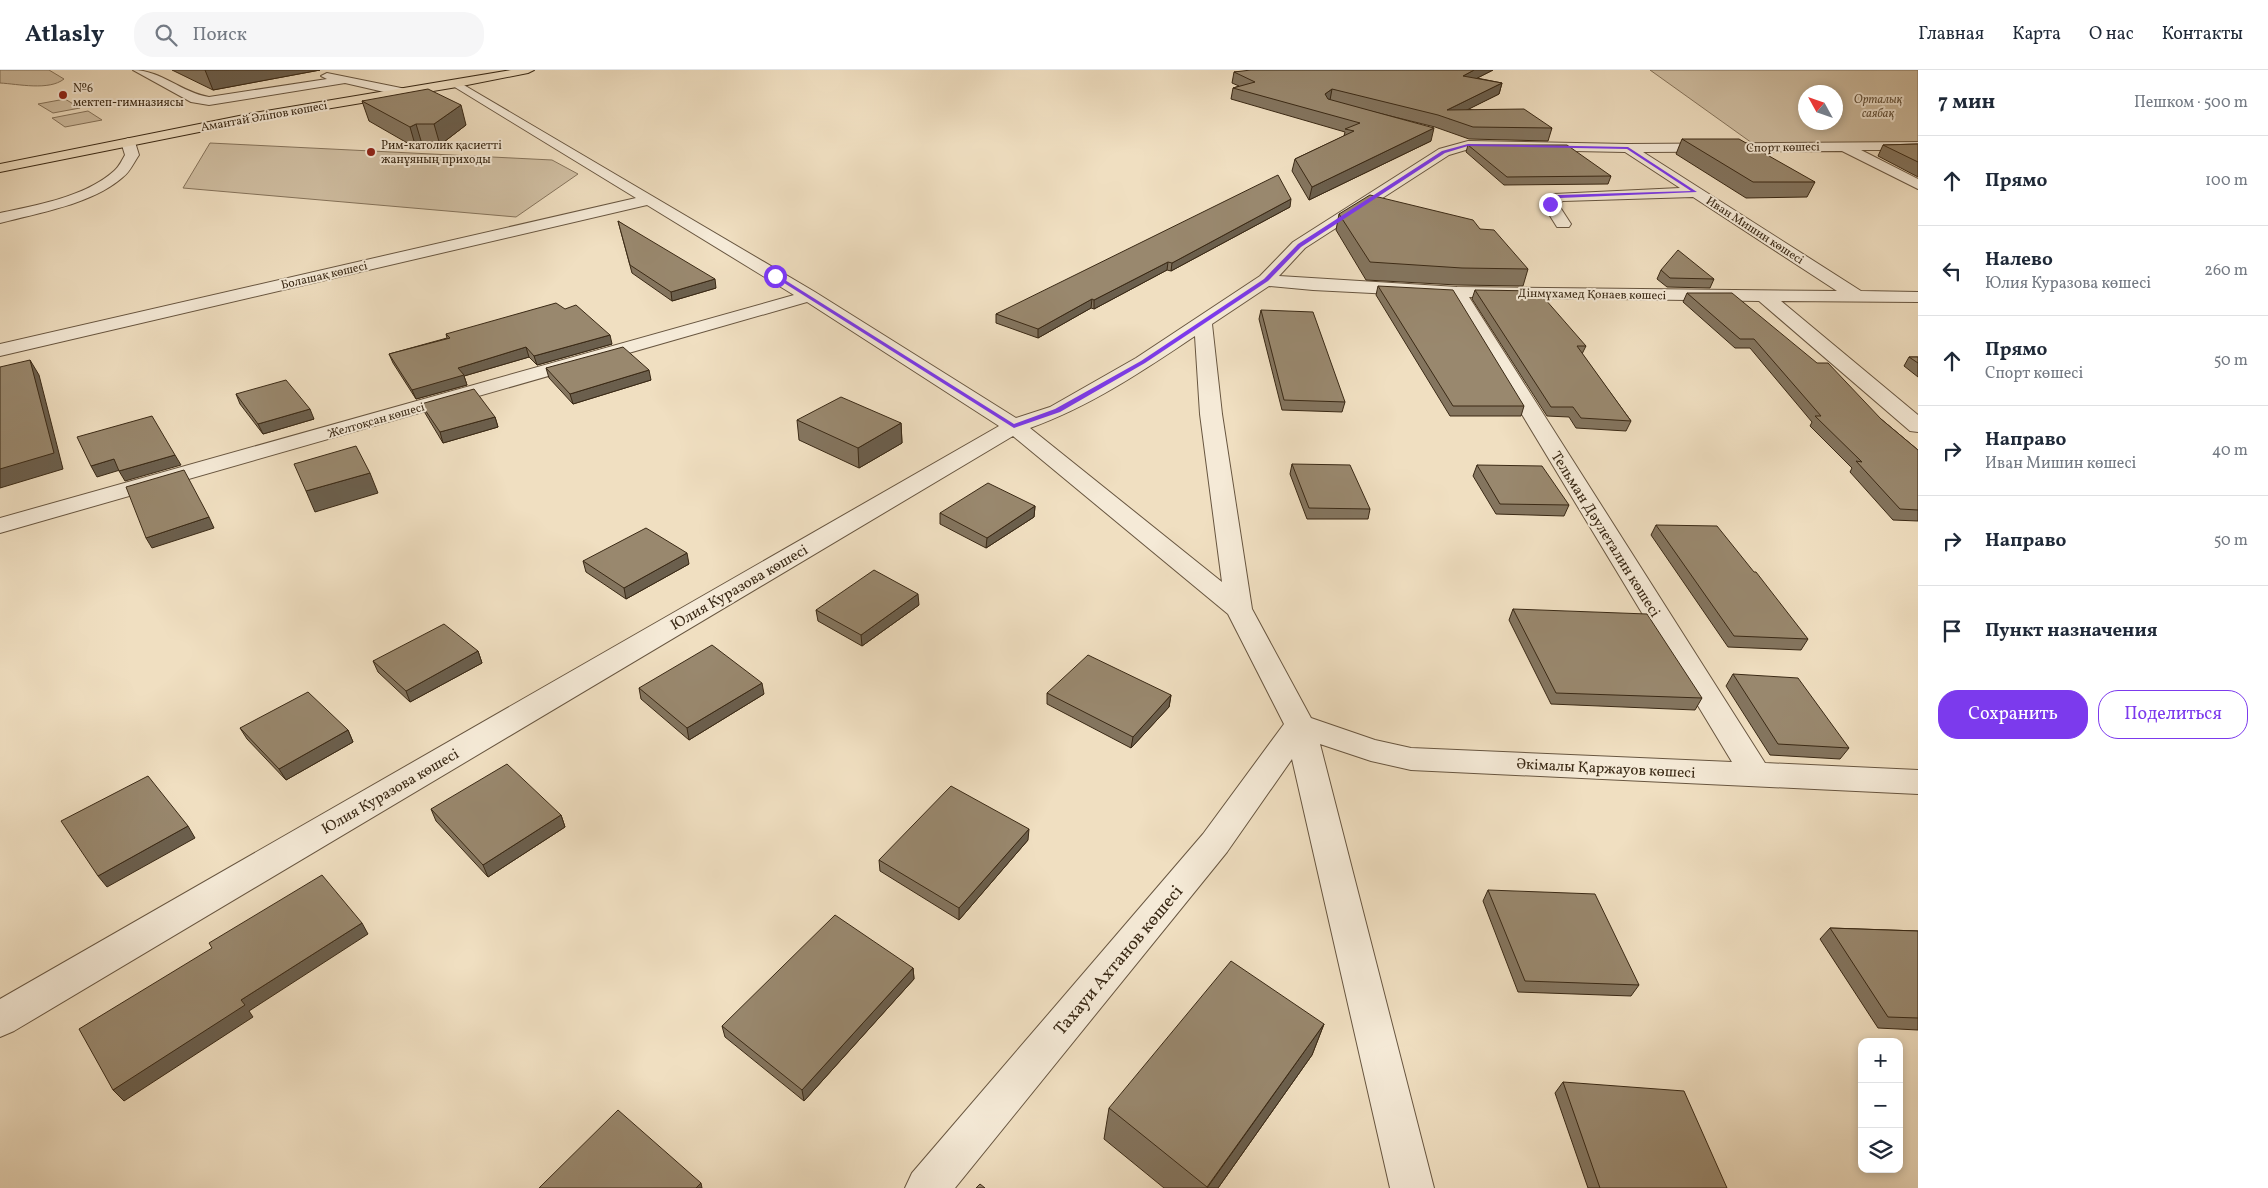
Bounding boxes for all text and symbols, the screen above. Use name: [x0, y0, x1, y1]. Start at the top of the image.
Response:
search box: [134, 12, 484, 57]
text: Atlasly: [25, 18, 104, 52]
icon: search: [152, 21, 180, 49]
text: Поиск: [192, 22, 247, 48]
text: Главная: [1918, 22, 1984, 47]
text: Карта: [2012, 22, 2061, 47]
text: О нас: [2089, 22, 2134, 47]
text: Контакты: [2162, 22, 2243, 47]
place label: №6 мектеп-гимназиясы: [73, 81, 184, 111]
north arrow: [1798, 85, 1843, 130]
text: 7 мин: [1938, 88, 1995, 117]
marker: №6 мектеп-гимназиясы: [57, 89, 69, 101]
park label: Орталық саябақ: [1854, 92, 1903, 122]
text: Пешком · 500 m: [2134, 92, 2248, 114]
street label: Амантай Әліпов көшесі: [200, 98, 329, 136]
place label: Рим-католик қасиетті жанұяның приходы: [381, 138, 502, 168]
street label: Спорт көшесі: [1746, 139, 1820, 157]
marker: Рим-католик қасиетті жанұяның приходы: [365, 146, 377, 158]
icon: ahead: [1938, 167, 1966, 195]
text: Прямо: [1985, 168, 2047, 194]
text: 100 m: [2205, 170, 2248, 192]
route end: [1539, 193, 1562, 216]
street label: Иван Мишин көшесі: [1702, 193, 1807, 269]
text: Налево: [1985, 247, 2053, 273]
icon: left: [1938, 257, 1966, 285]
street label: Болашақ көшесі: [279, 258, 369, 294]
text: 260 m: [2204, 260, 2248, 282]
route start: [764, 265, 787, 288]
text: Юлия Куразова көшесі: [1985, 273, 2151, 295]
street label: Дінмұхамед Қонаев көшесі: [1518, 286, 1667, 304]
text: Прямо: [1985, 337, 2047, 363]
icon: ahead: [1938, 347, 1966, 375]
text: 50 m: [2214, 350, 2248, 372]
text: Спорт көшесі: [1985, 363, 2083, 385]
street label: Желтоқсан көшесі: [326, 399, 427, 442]
text: Направо: [1985, 427, 2067, 453]
icon: right: [1938, 437, 1966, 465]
text: 40 m: [2212, 440, 2248, 462]
street label: Тельман Дәулеталин көшесі: [1545, 448, 1665, 622]
text: Иван Мишин көшесі: [1985, 453, 2136, 475]
icon: right: [1938, 527, 1966, 555]
text: Направо: [1985, 528, 2067, 554]
text: 50 m: [2214, 530, 2248, 552]
street label: Юлия Куразова көшесі: [667, 540, 812, 636]
icon: arrive: [1938, 617, 1966, 645]
text: Пункт назначения: [1985, 618, 2158, 644]
button: Сохранить: [1938, 690, 2088, 739]
button: Поделиться: [2098, 690, 2248, 739]
street label: Юлия Куразова көшесі: [318, 744, 463, 840]
street label: Әкімалы Қаржауов көшесі: [1516, 754, 1696, 785]
street label: Тахауи Ахтанов көшесі: [1049, 880, 1190, 1041]
map controls: [1858, 1038, 1903, 1173]
button: +: [1858, 1038, 1903, 1083]
button: −: [1858, 1083, 1903, 1128]
button: layers: [1858, 1128, 1903, 1173]

